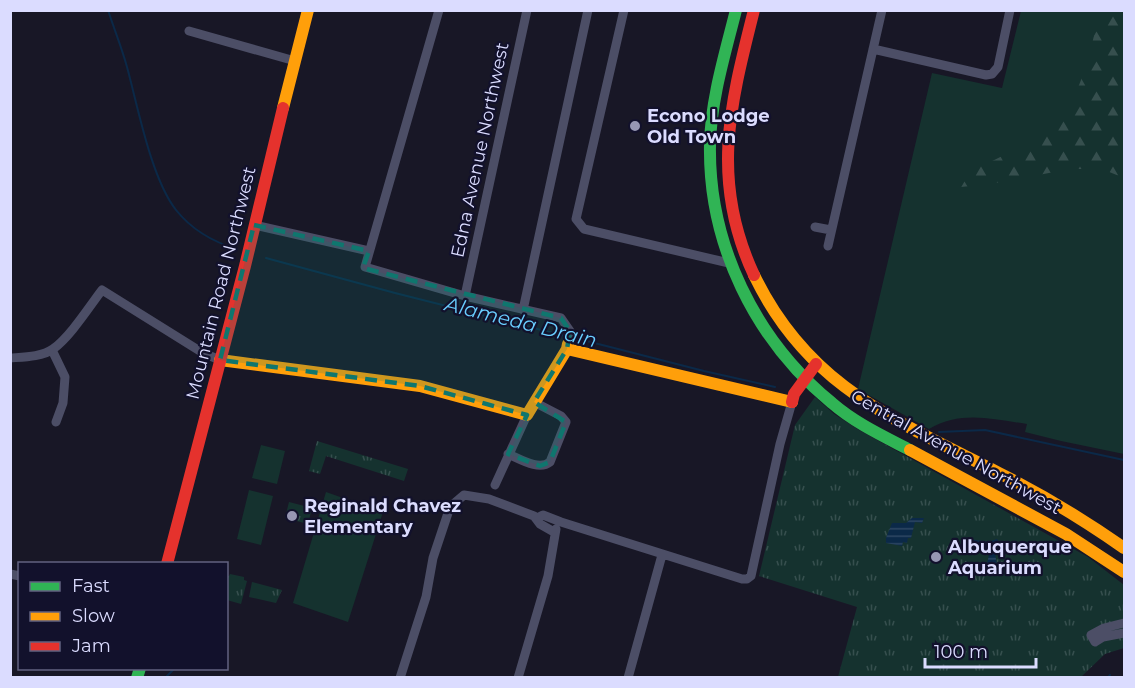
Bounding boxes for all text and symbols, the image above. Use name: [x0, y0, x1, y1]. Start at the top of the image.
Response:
street label: Edna Avenue Northwest: [446, 40, 514, 260]
place label: Econo Lodge Old Town: [647, 105, 770, 148]
marker: Econo Lodge Old Town: [628, 119, 642, 133]
street label: Mountain Road Northwest: [181, 164, 261, 402]
water label: Alameda Drain: [442, 291, 599, 352]
street label: Central Avenue Northwest: [847, 385, 1065, 519]
place label: Reginald Chavez Elementary: [304, 495, 461, 538]
marker: Reginald Chavez Elementary: [285, 509, 299, 523]
place label: Albuquerque Aquarium: [947, 536, 1072, 579]
marker: Albuquerque Aquarium: [929, 550, 943, 564]
legend: [18, 562, 228, 670]
text: Fast: [72, 575, 110, 597]
text: Slow: [72, 605, 115, 627]
scale bar: [925, 631, 1036, 669]
text: Jam: [71, 635, 111, 657]
text: 100 m: [934, 641, 988, 663]

